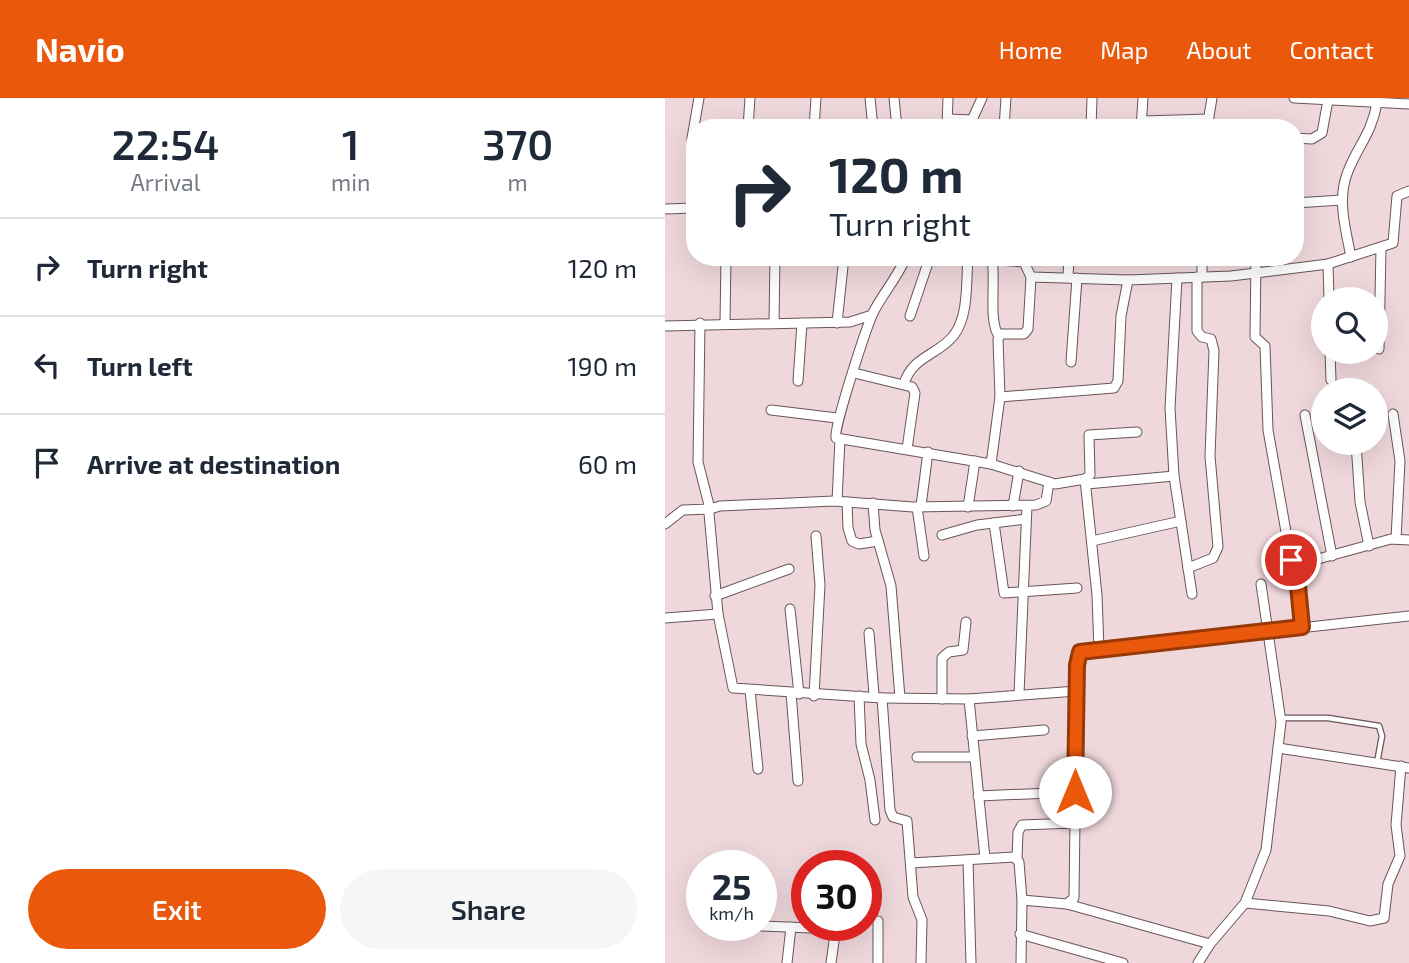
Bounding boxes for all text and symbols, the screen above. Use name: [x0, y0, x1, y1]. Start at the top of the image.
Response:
text: Navio: [35, 29, 125, 69]
text: Home: [999, 35, 1062, 64]
text: Map: [1100, 35, 1148, 64]
text: About: [1186, 35, 1252, 64]
text: Contact: [1290, 35, 1374, 64]
text: 22:54: [112, 118, 219, 168]
text: 1: [342, 118, 359, 168]
text: 370: [482, 118, 553, 168]
text: 120 m: [829, 144, 963, 203]
icon: right: [714, 147, 805, 238]
text: Arrival: [131, 168, 201, 196]
text: min: [331, 168, 370, 196]
text: m: [508, 168, 528, 196]
text: Turn right: [829, 204, 971, 242]
icon: right: [28, 248, 66, 286]
text: Turn right: [87, 252, 208, 283]
text: 120 m: [568, 252, 637, 283]
map controls: [1311, 287, 1388, 455]
button: search: [1311, 287, 1388, 364]
icon: left: [28, 346, 66, 384]
text: Turn left: [87, 350, 193, 381]
text: 190 m: [568, 350, 637, 381]
button: layers: [1311, 378, 1388, 455]
icon: arrive: [28, 444, 66, 482]
text: Arrive at destination: [87, 448, 340, 479]
text: 60 m: [578, 448, 637, 479]
pin: [1261, 530, 1321, 590]
icon: arrive: [1272, 541, 1310, 579]
position arrow: [1038, 755, 1112, 829]
speed limit sign: 30: [791, 850, 882, 941]
text: 25: [712, 865, 751, 907]
button: Exit: [28, 869, 326, 949]
button: Share: [340, 869, 637, 949]
text: km/h: [709, 902, 754, 924]

